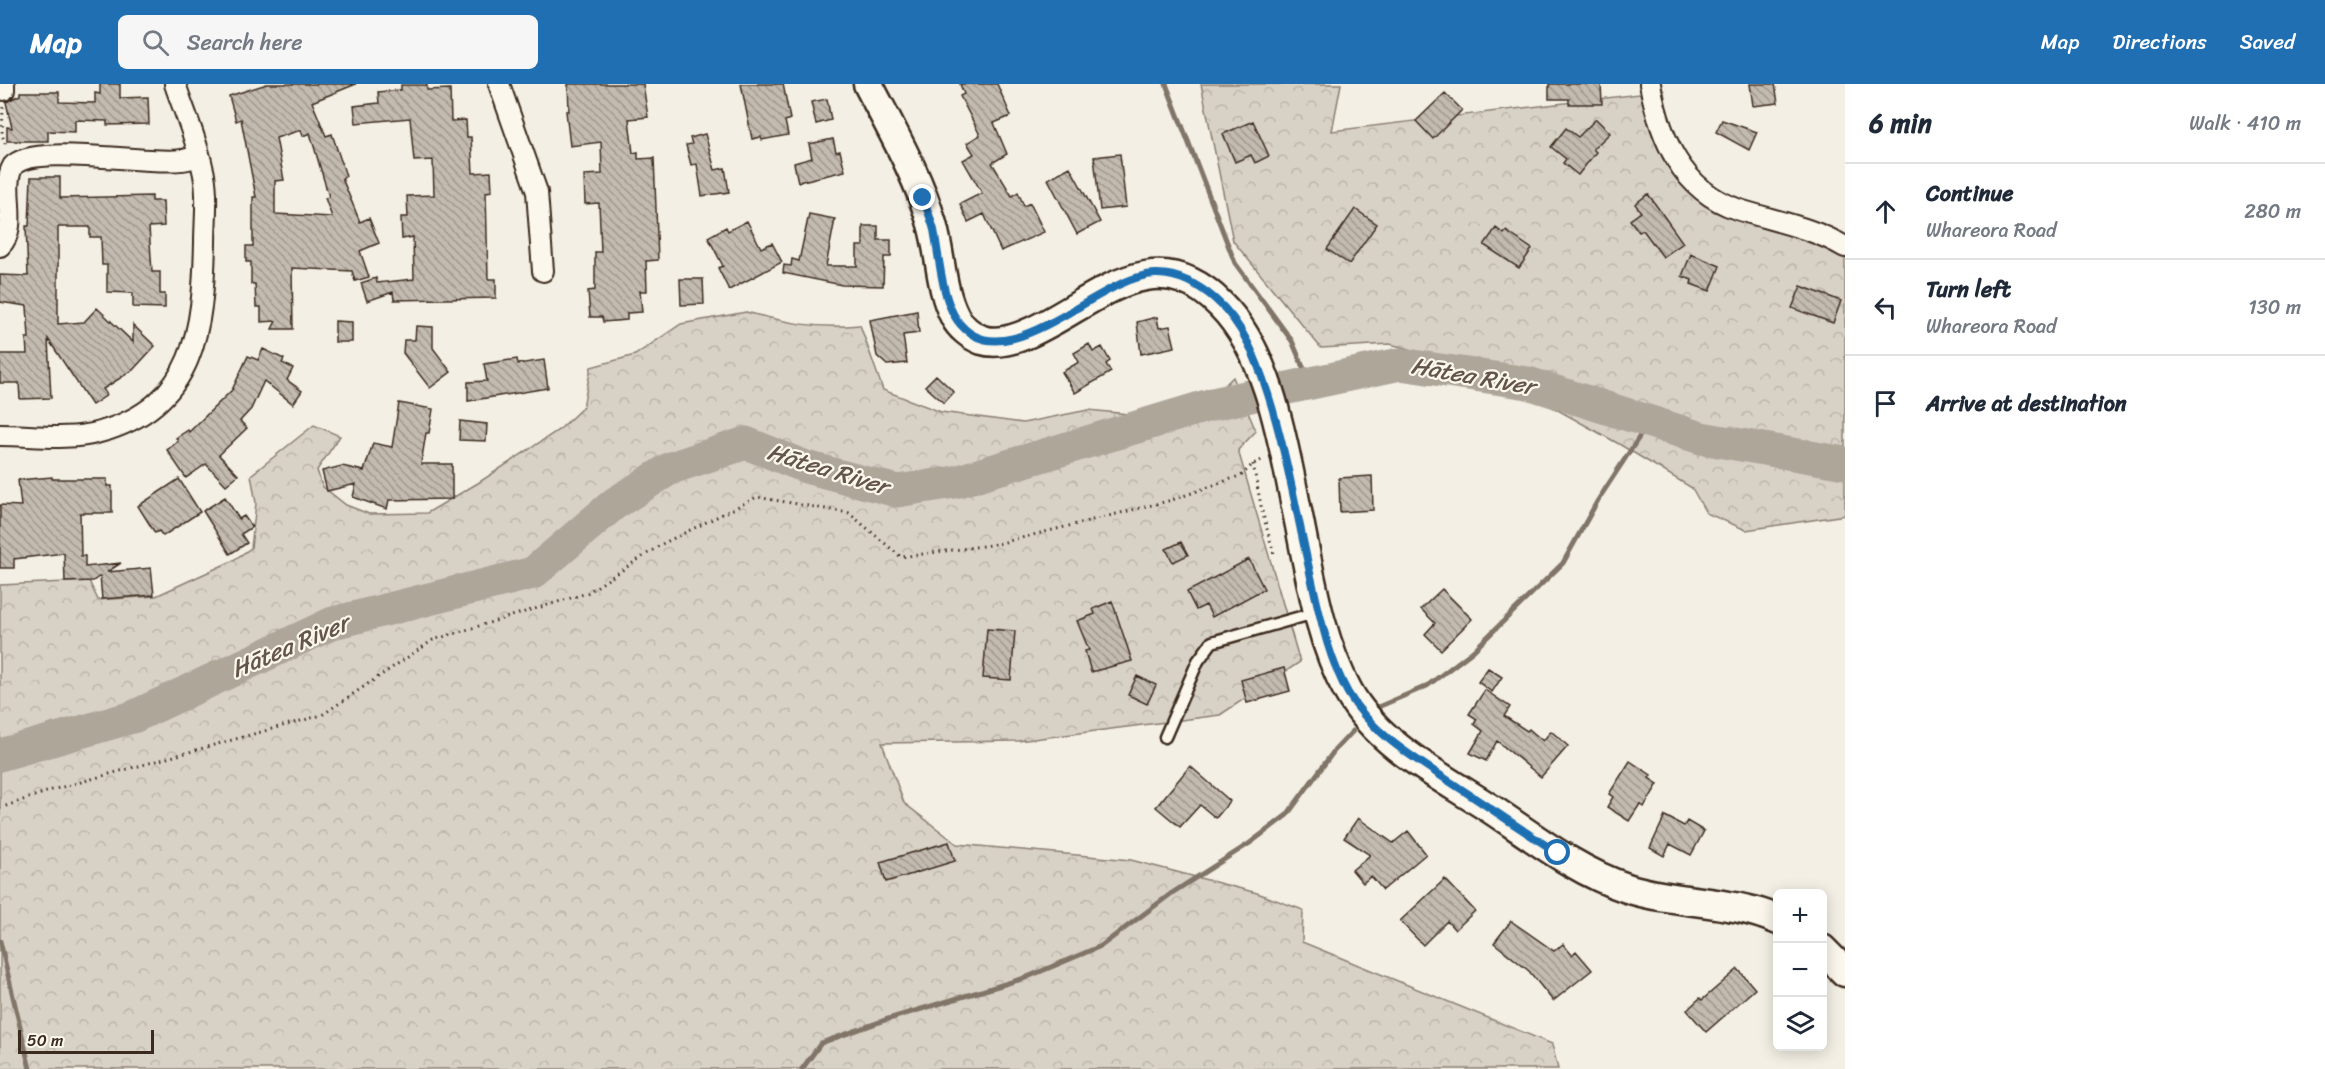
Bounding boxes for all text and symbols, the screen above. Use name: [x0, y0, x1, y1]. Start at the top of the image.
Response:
search box: [118, 15, 538, 69]
text: Map: [30, 18, 82, 67]
text: Search here: [187, 23, 303, 62]
text: Map: [2041, 23, 2079, 61]
text: Directions: [2112, 23, 2207, 61]
text: Saved: [2240, 23, 2295, 61]
icon: search: [139, 26, 172, 59]
text: 6 min: [1869, 100, 1932, 146]
text: Walk · 410 m: [2189, 106, 2301, 141]
text: Continue: [1926, 174, 2014, 213]
route end: [909, 184, 935, 210]
text: 280 m: [2244, 194, 2301, 229]
icon: ahead: [1869, 195, 1902, 228]
text: Whareora Road: [1926, 213, 2057, 248]
text: Turn left: [1926, 270, 2011, 309]
text: 130 m: [2248, 290, 2301, 325]
icon: left: [1869, 291, 1902, 324]
text: Whareora Road: [1926, 309, 2057, 344]
water label: Hātea River: [1408, 344, 1542, 408]
text: Arrive at destination: [1926, 384, 2127, 423]
icon: arrive: [1869, 387, 1902, 420]
water label: Hātea River: [762, 431, 898, 509]
water label: Hātea River: [224, 601, 359, 690]
route start: [1544, 839, 1570, 865]
map controls: [1773, 889, 1827, 1051]
button: +: [1773, 889, 1827, 943]
button: −: [1773, 943, 1827, 997]
button: layers: [1773, 997, 1827, 1051]
text: 50 m: [27, 1026, 63, 1055]
scale bar: [18, 1027, 154, 1054]

